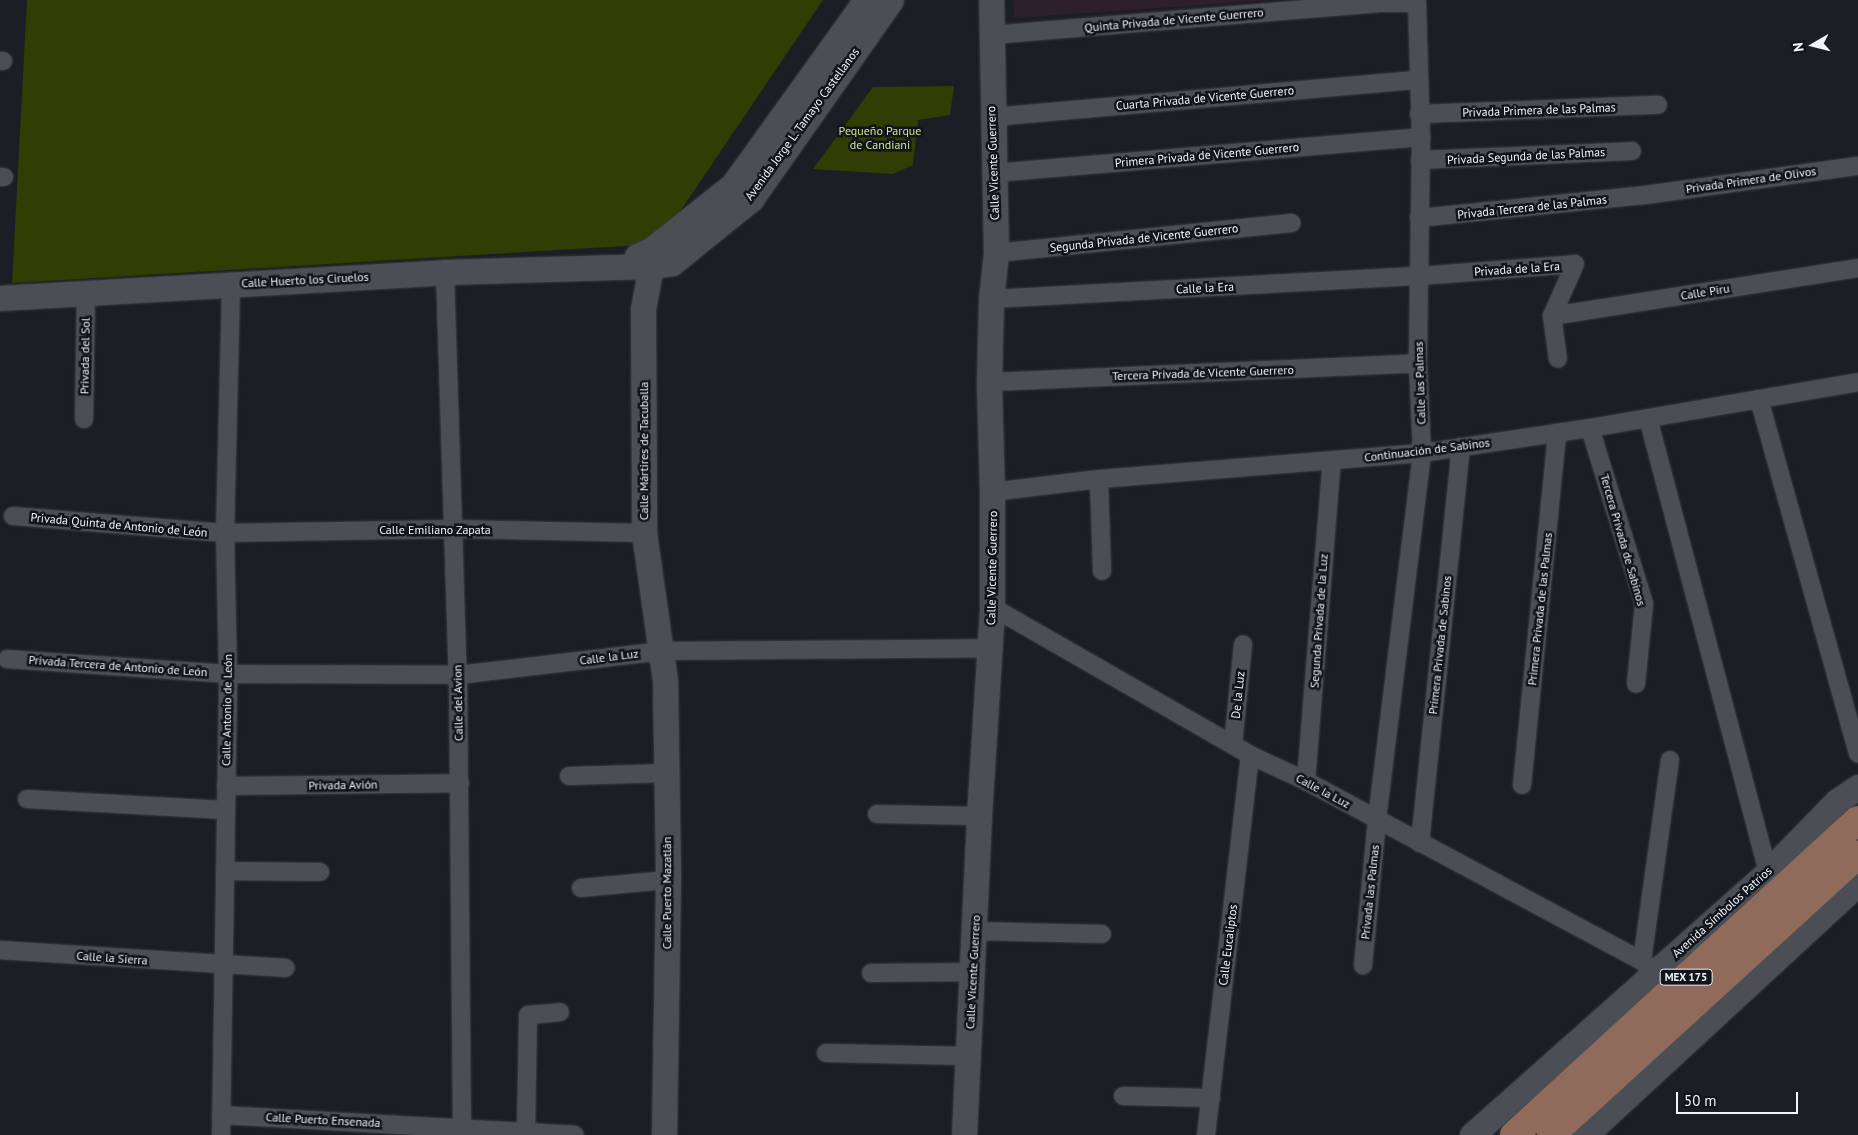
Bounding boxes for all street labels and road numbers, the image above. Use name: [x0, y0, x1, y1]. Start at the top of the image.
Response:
street label: Quinta Privada de Vicente Guerrero: [1084, 5, 1264, 35]
street label: Avenida Jorge L. Tamayo Castellanos: [741, 44, 863, 204]
street label: Cuarta Privada de Vicente Guerrero: [1115, 83, 1295, 113]
street label: Privada Primera de las Palmas: [1462, 100, 1616, 120]
street label: Calle Vicente Guerrero: [984, 105, 1002, 221]
street label: Primera Privada de Vicente Guerrero: [1114, 140, 1300, 170]
street label: Privada Segunda de las Palmas: [1447, 145, 1605, 167]
street label: Privada Primera de Olivos: [1685, 164, 1817, 196]
street label: Privada Tercera de las Palmas: [1456, 192, 1608, 222]
street label: Segunda Privada de Vicente Guerrero: [1049, 221, 1239, 255]
street label: Privada de la Era: [1474, 259, 1560, 279]
street label: Calle Huerto los Ciruelos: [241, 269, 369, 291]
street label: Calle la Era: [1176, 279, 1234, 297]
street label: Calle Piru: [1679, 281, 1731, 303]
street label: Privada del Sol: [77, 318, 93, 394]
street label: Calle las Palmas: [1411, 341, 1429, 425]
street label: Tercera Privada de Vicente Guerrero: [1112, 363, 1294, 383]
street label: Calle Mártires de Tacuballa: [637, 382, 651, 520]
street label: Continuación de Sabinos: [1363, 435, 1491, 465]
street label: Tercera Privada de Sabinos: [1597, 472, 1649, 608]
street label: Privada Quinta de Antonio de León: [30, 510, 208, 540]
street label: Calle Vicente Guerrero: [984, 511, 1000, 625]
street label: Calle Emiliano Zapata: [379, 523, 491, 537]
street label: Primera Privada de las Palmas: [1525, 532, 1555, 686]
street label: Segunda Privada de la Luz: [1307, 553, 1331, 689]
street label: Primera Privada de Sabinos: [1426, 575, 1454, 715]
street label: Calle la Luz: [579, 646, 639, 668]
street label: Privada Tercera de Antonio de León: [28, 653, 208, 679]
street label: Calle Antonio de León: [219, 654, 235, 766]
street label: Calle del Avion: [450, 664, 466, 742]
street label: De la Luz: [1228, 671, 1248, 719]
street label: Calle la Luz: [1293, 771, 1353, 811]
street label: Privada Avión: [308, 777, 378, 793]
street label: Calle Puerto Mazatlán: [660, 837, 674, 949]
street label: Privada las Palmas: [1358, 844, 1382, 940]
street label: Avenida Símbolos Patrios: [1669, 863, 1775, 961]
street label: Calle Eucaliptos: [1216, 904, 1240, 986]
street label: Calle Vicente Guerrero: [963, 914, 983, 1030]
street label: Calle la Sierra: [76, 948, 148, 968]
road number: MEX 175: [1658, 969, 1714, 986]
street label: Calle Puerto Ensenada: [265, 1110, 381, 1130]

